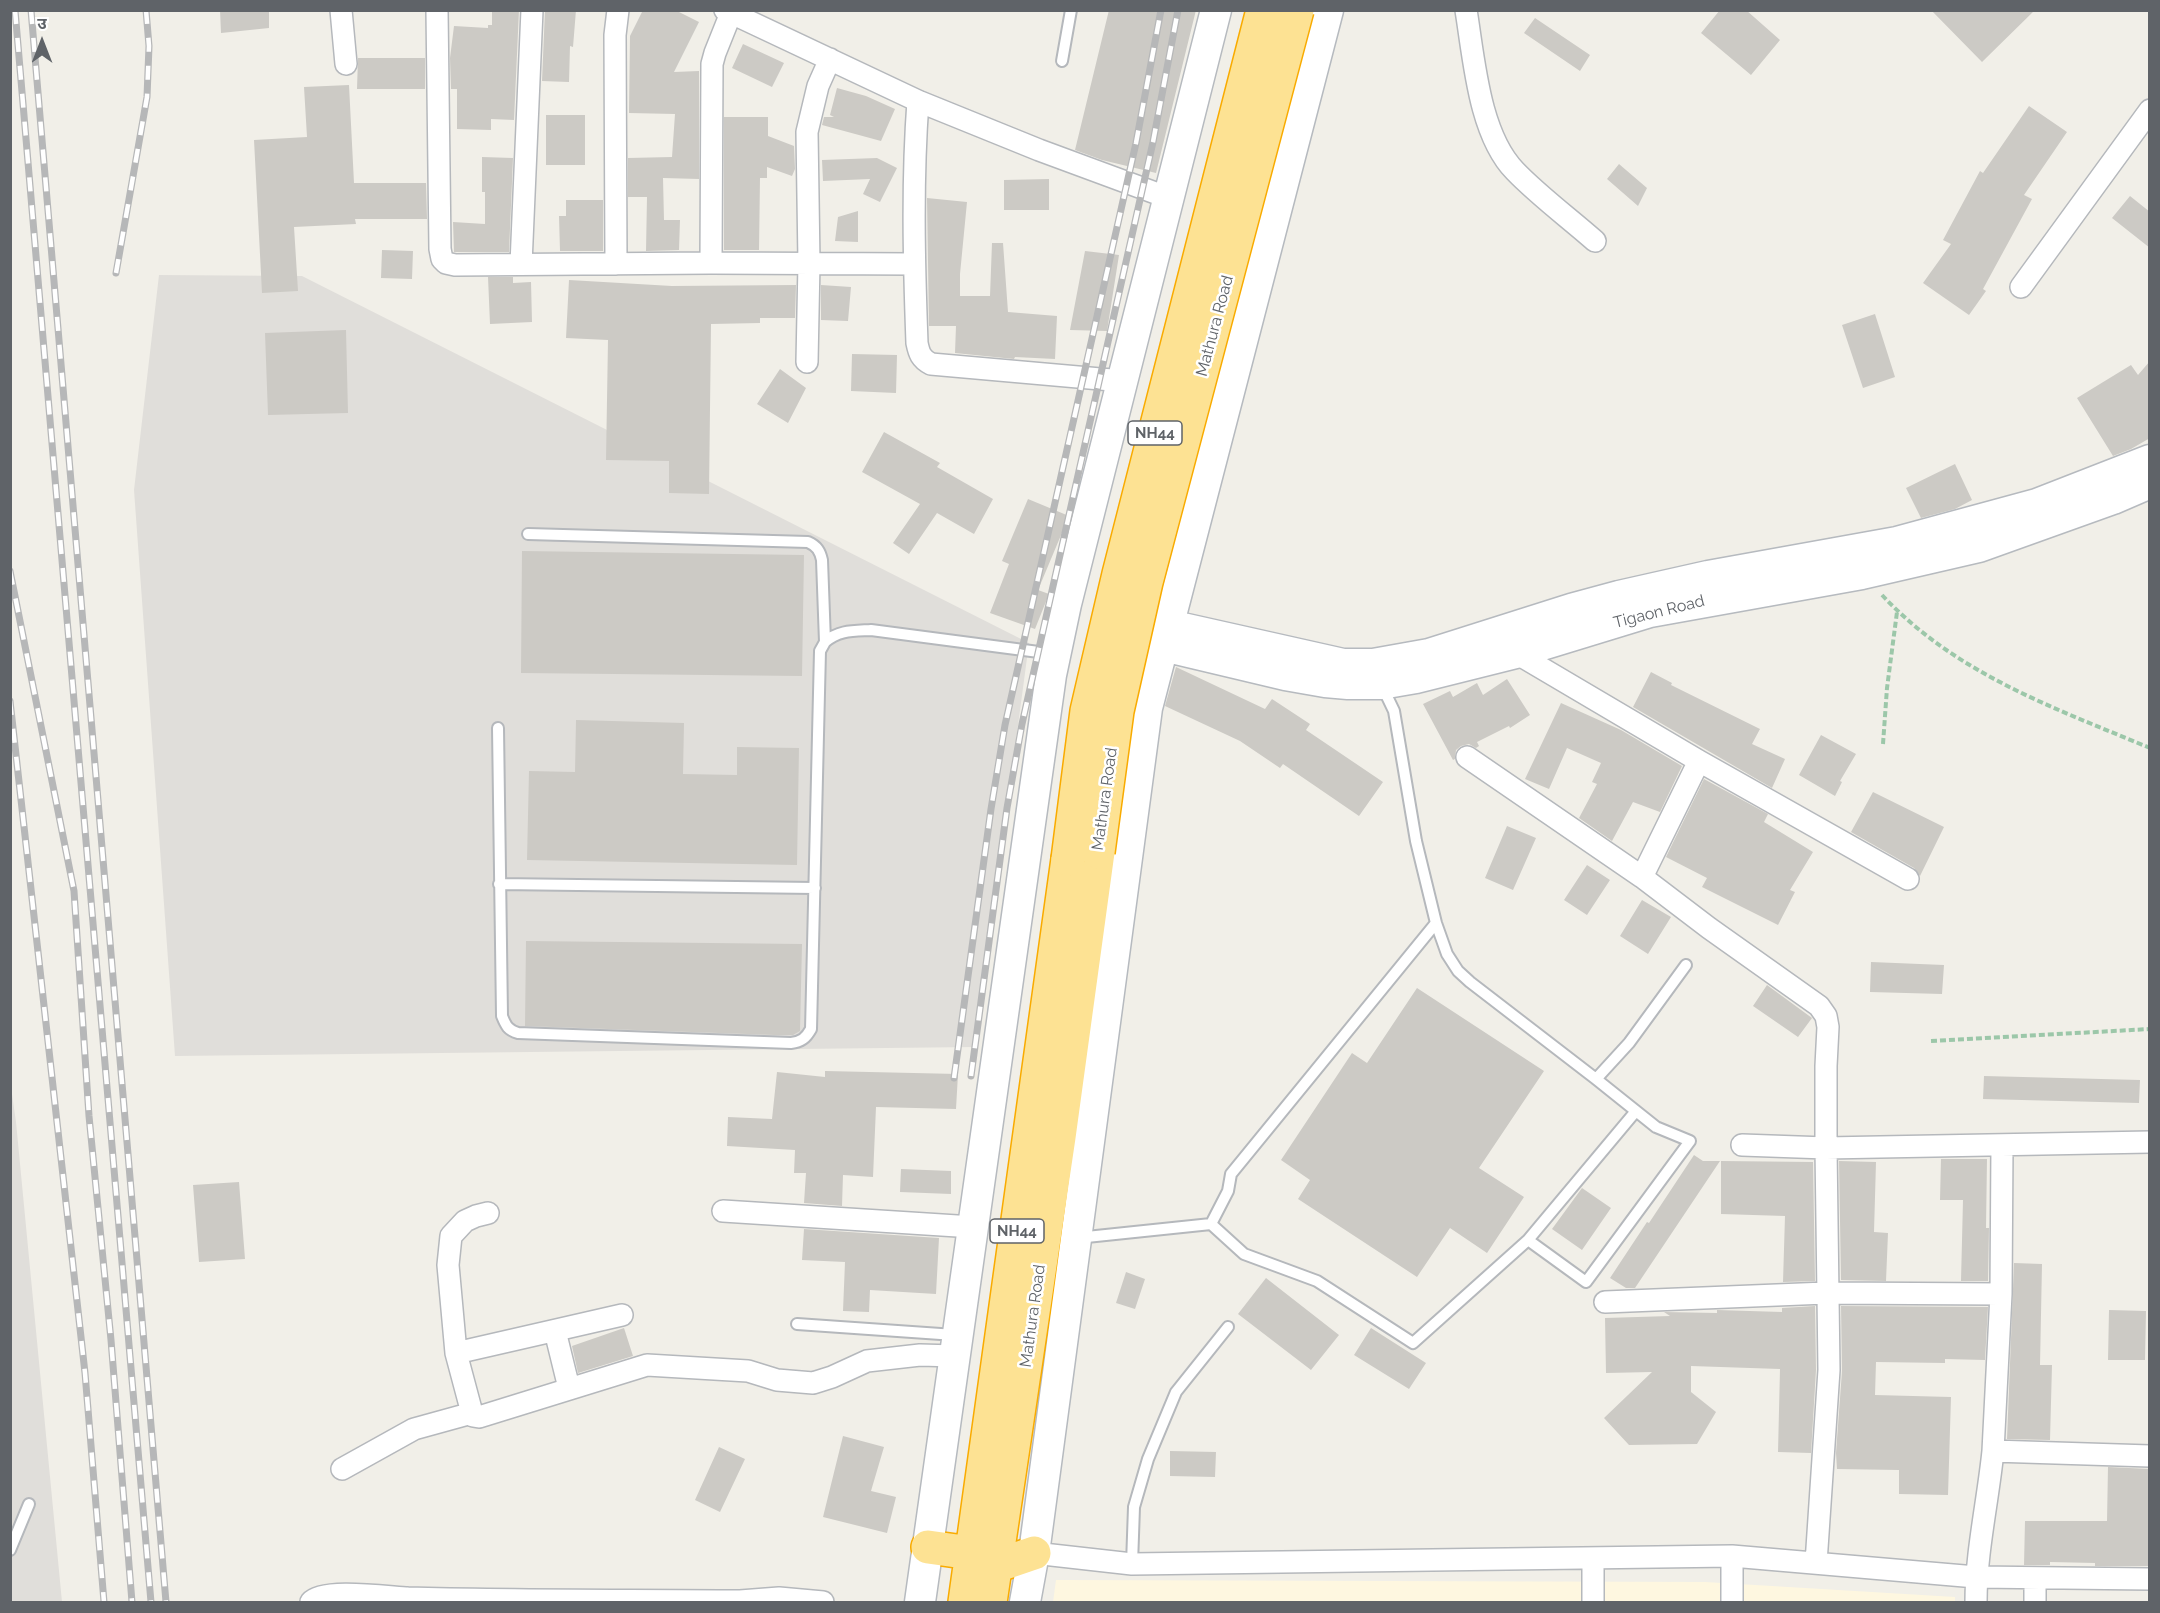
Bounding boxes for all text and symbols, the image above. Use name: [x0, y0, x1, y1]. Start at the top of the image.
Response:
north arrow: [12, 12, 72, 72]
text: उ: [37, 14, 47, 33]
street label: Mathura Road: [1192, 273, 1238, 379]
road number: NH44: [1128, 421, 1182, 445]
street label: Tigaon Road: [1611, 591, 1707, 633]
street label: Mathura Road: [1088, 746, 1122, 852]
road number: NH44: [990, 1219, 1044, 1243]
street label: Mathura Road: [1016, 1263, 1050, 1369]

